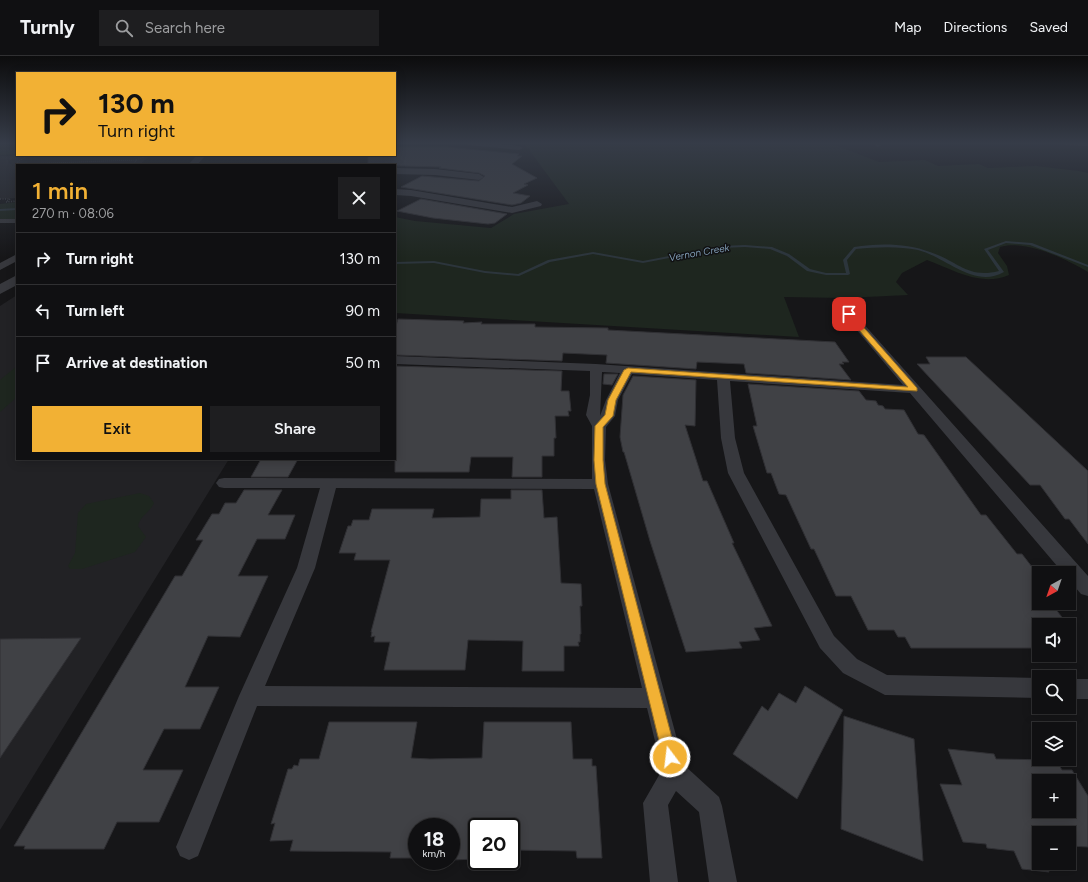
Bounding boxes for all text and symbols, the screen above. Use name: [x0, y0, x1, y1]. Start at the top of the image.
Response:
search box: [99, 10, 379, 46]
text: Turnly: [20, 16, 75, 39]
icon: search: [113, 17, 135, 39]
text: Search here: [145, 19, 225, 37]
text: Map: [894, 19, 922, 36]
text: Directions: [944, 19, 1007, 36]
text: Saved: [1029, 19, 1068, 36]
text: 130 m: [98, 86, 175, 120]
icon: right: [32, 88, 84, 140]
text: Turn right: [98, 120, 175, 142]
text: 1 min: [32, 176, 88, 205]
button: close: [338, 177, 380, 219]
text: 270 m · 08:06: [32, 206, 114, 221]
water label: Vernon Creek: [668, 241, 732, 264]
icon: right: [32, 248, 54, 270]
text: Turn right: [66, 250, 134, 268]
text: 130 m: [340, 250, 380, 268]
pin: [832, 297, 866, 331]
icon: left: [32, 300, 54, 322]
text: Turn left: [66, 302, 124, 320]
text: 90 m: [345, 302, 380, 320]
icon: arrive: [838, 303, 860, 325]
icon: arrive: [32, 352, 54, 374]
text: Arrive at destination: [66, 354, 207, 372]
text: 50 m: [345, 354, 380, 372]
button: Exit: [32, 406, 202, 452]
button: Share: [210, 406, 380, 452]
north arrow: [1032, 566, 1076, 610]
map controls: [1032, 566, 1076, 870]
button: sound: [1032, 618, 1076, 662]
button: search: [1032, 670, 1076, 714]
button: layers: [1032, 722, 1076, 766]
position arrow: [649, 736, 691, 778]
button: +: [1032, 774, 1076, 818]
speed limit sign: 20: [468, 818, 520, 870]
button: −: [1032, 826, 1076, 870]
text: 18: [424, 827, 444, 851]
text: km/h: [423, 847, 445, 860]

